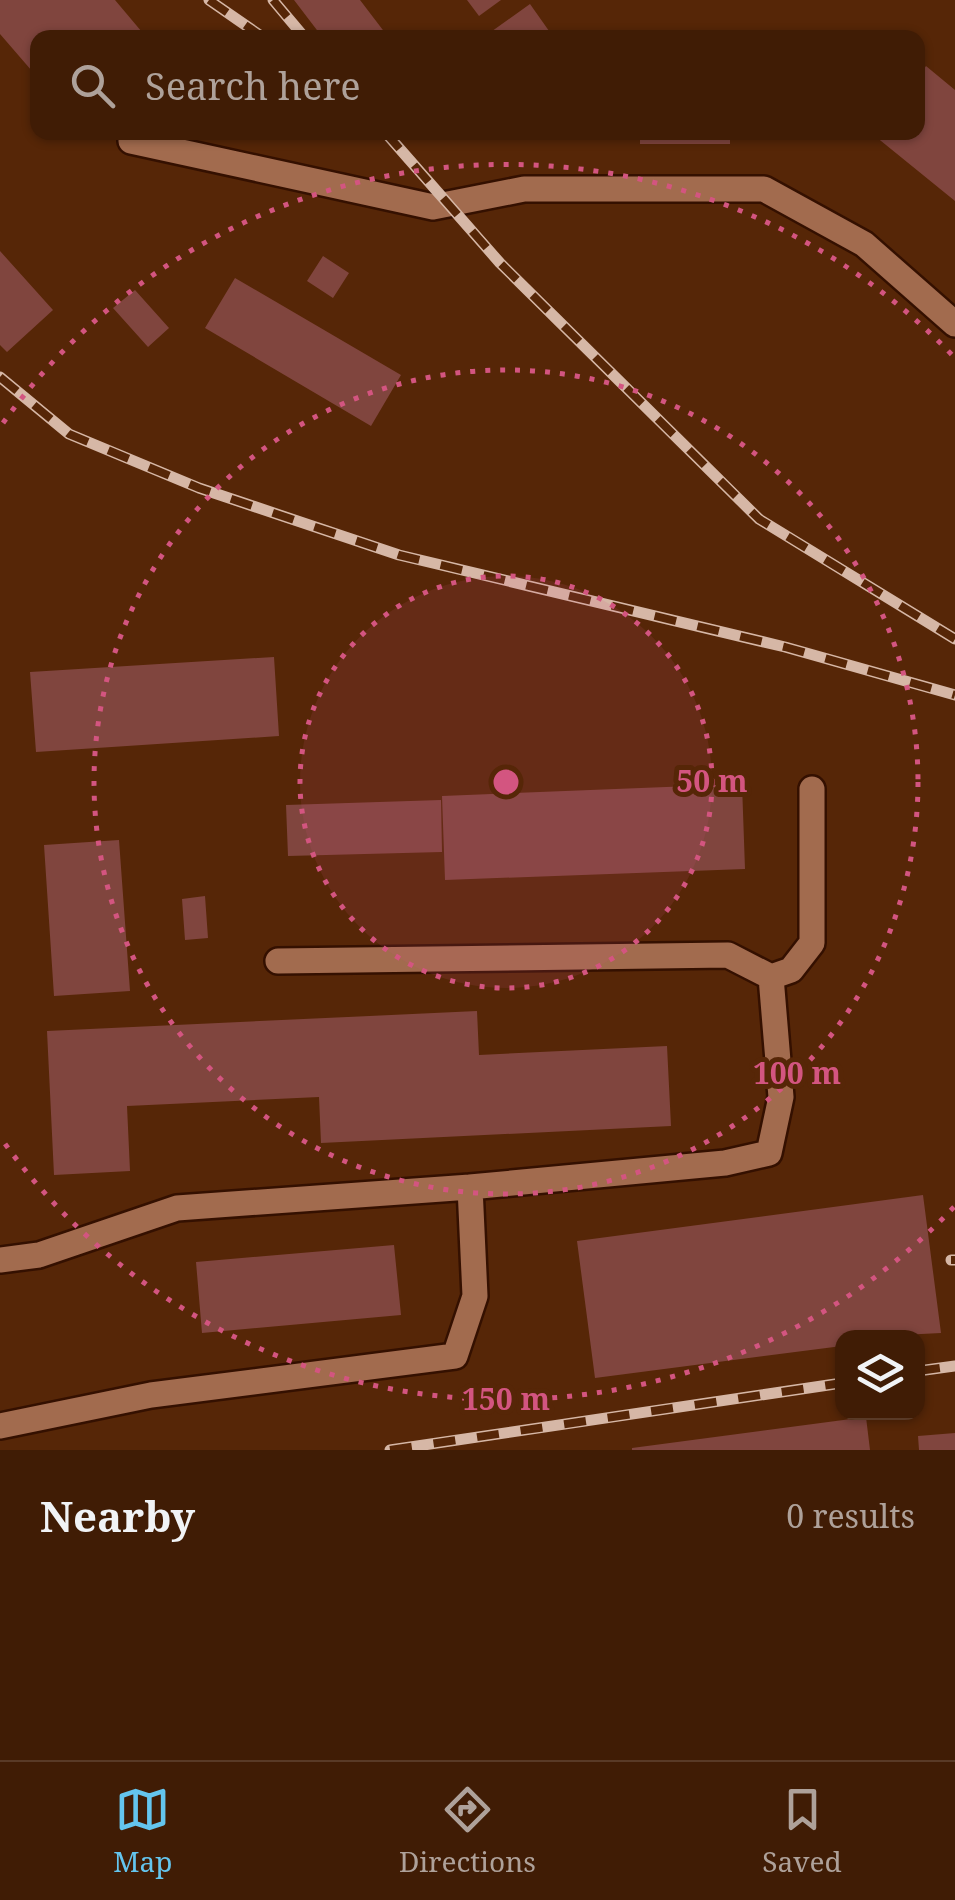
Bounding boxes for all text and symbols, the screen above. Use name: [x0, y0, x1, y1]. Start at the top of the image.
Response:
search box: [30, 30, 925, 140]
icon: search: [65, 58, 120, 113]
text: Search here: [145, 59, 361, 111]
text: 50 m: [676, 760, 748, 801]
centre of rings: [488, 764, 524, 800]
text: 100 m: [753, 1052, 841, 1093]
map controls: [835, 1330, 925, 1420]
button: layers: [835, 1330, 925, 1420]
text: 150 m: [462, 1378, 550, 1419]
text: Nearby: [40, 1487, 195, 1544]
text: 0 results: [786, 1494, 915, 1537]
tab: Map: [113, 1782, 172, 1880]
tab: Directions: [399, 1782, 536, 1880]
tab: Saved: [762, 1782, 842, 1880]

